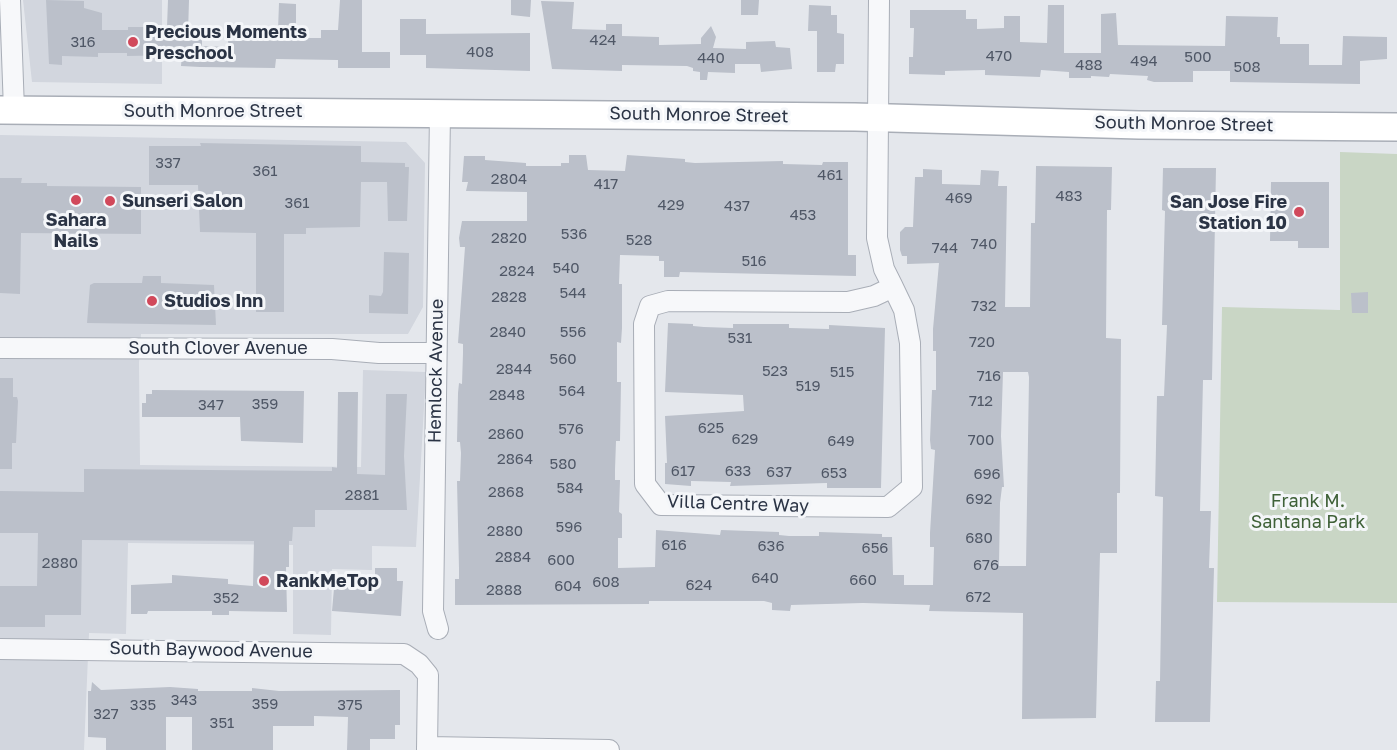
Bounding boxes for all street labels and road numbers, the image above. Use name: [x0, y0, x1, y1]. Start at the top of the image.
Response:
street label: South Monroe Street: [123, 100, 303, 122]
street label: South Monroe Street: [609, 103, 789, 127]
street label: South Monroe Street: [1094, 112, 1274, 136]
street label: Hemlock Avenue: [424, 299, 448, 443]
street label: South Clover Avenue: [128, 337, 308, 359]
street label: Villa Centre Way: [667, 491, 809, 517]
street label: South Baywood Avenue: [109, 637, 313, 663]

